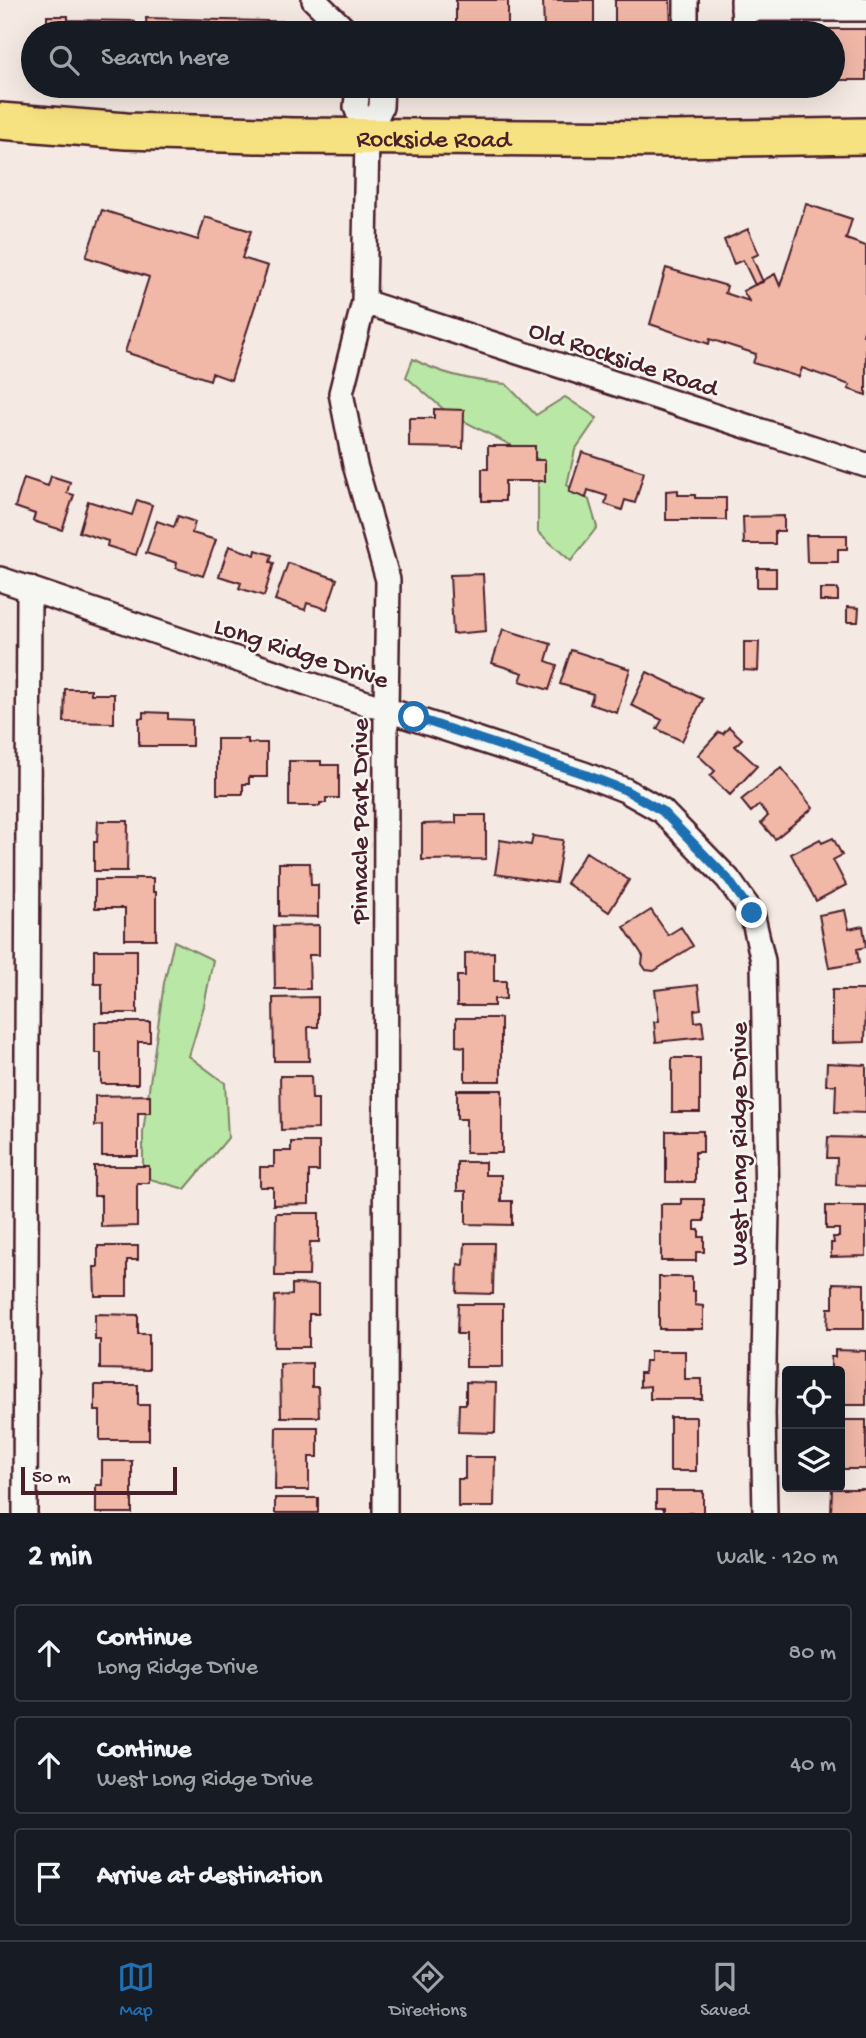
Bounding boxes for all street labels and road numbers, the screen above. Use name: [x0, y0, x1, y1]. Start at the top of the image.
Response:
street label: Rockside Road: [356, 125, 513, 158]
street label: Old Rockside Road: [524, 316, 723, 407]
street label: Long Ridge Drive: [209, 612, 392, 698]
street label: Pinnacle Park Drive: [347, 718, 378, 925]
street label: West Long Ridge Drive: [726, 1022, 757, 1266]

